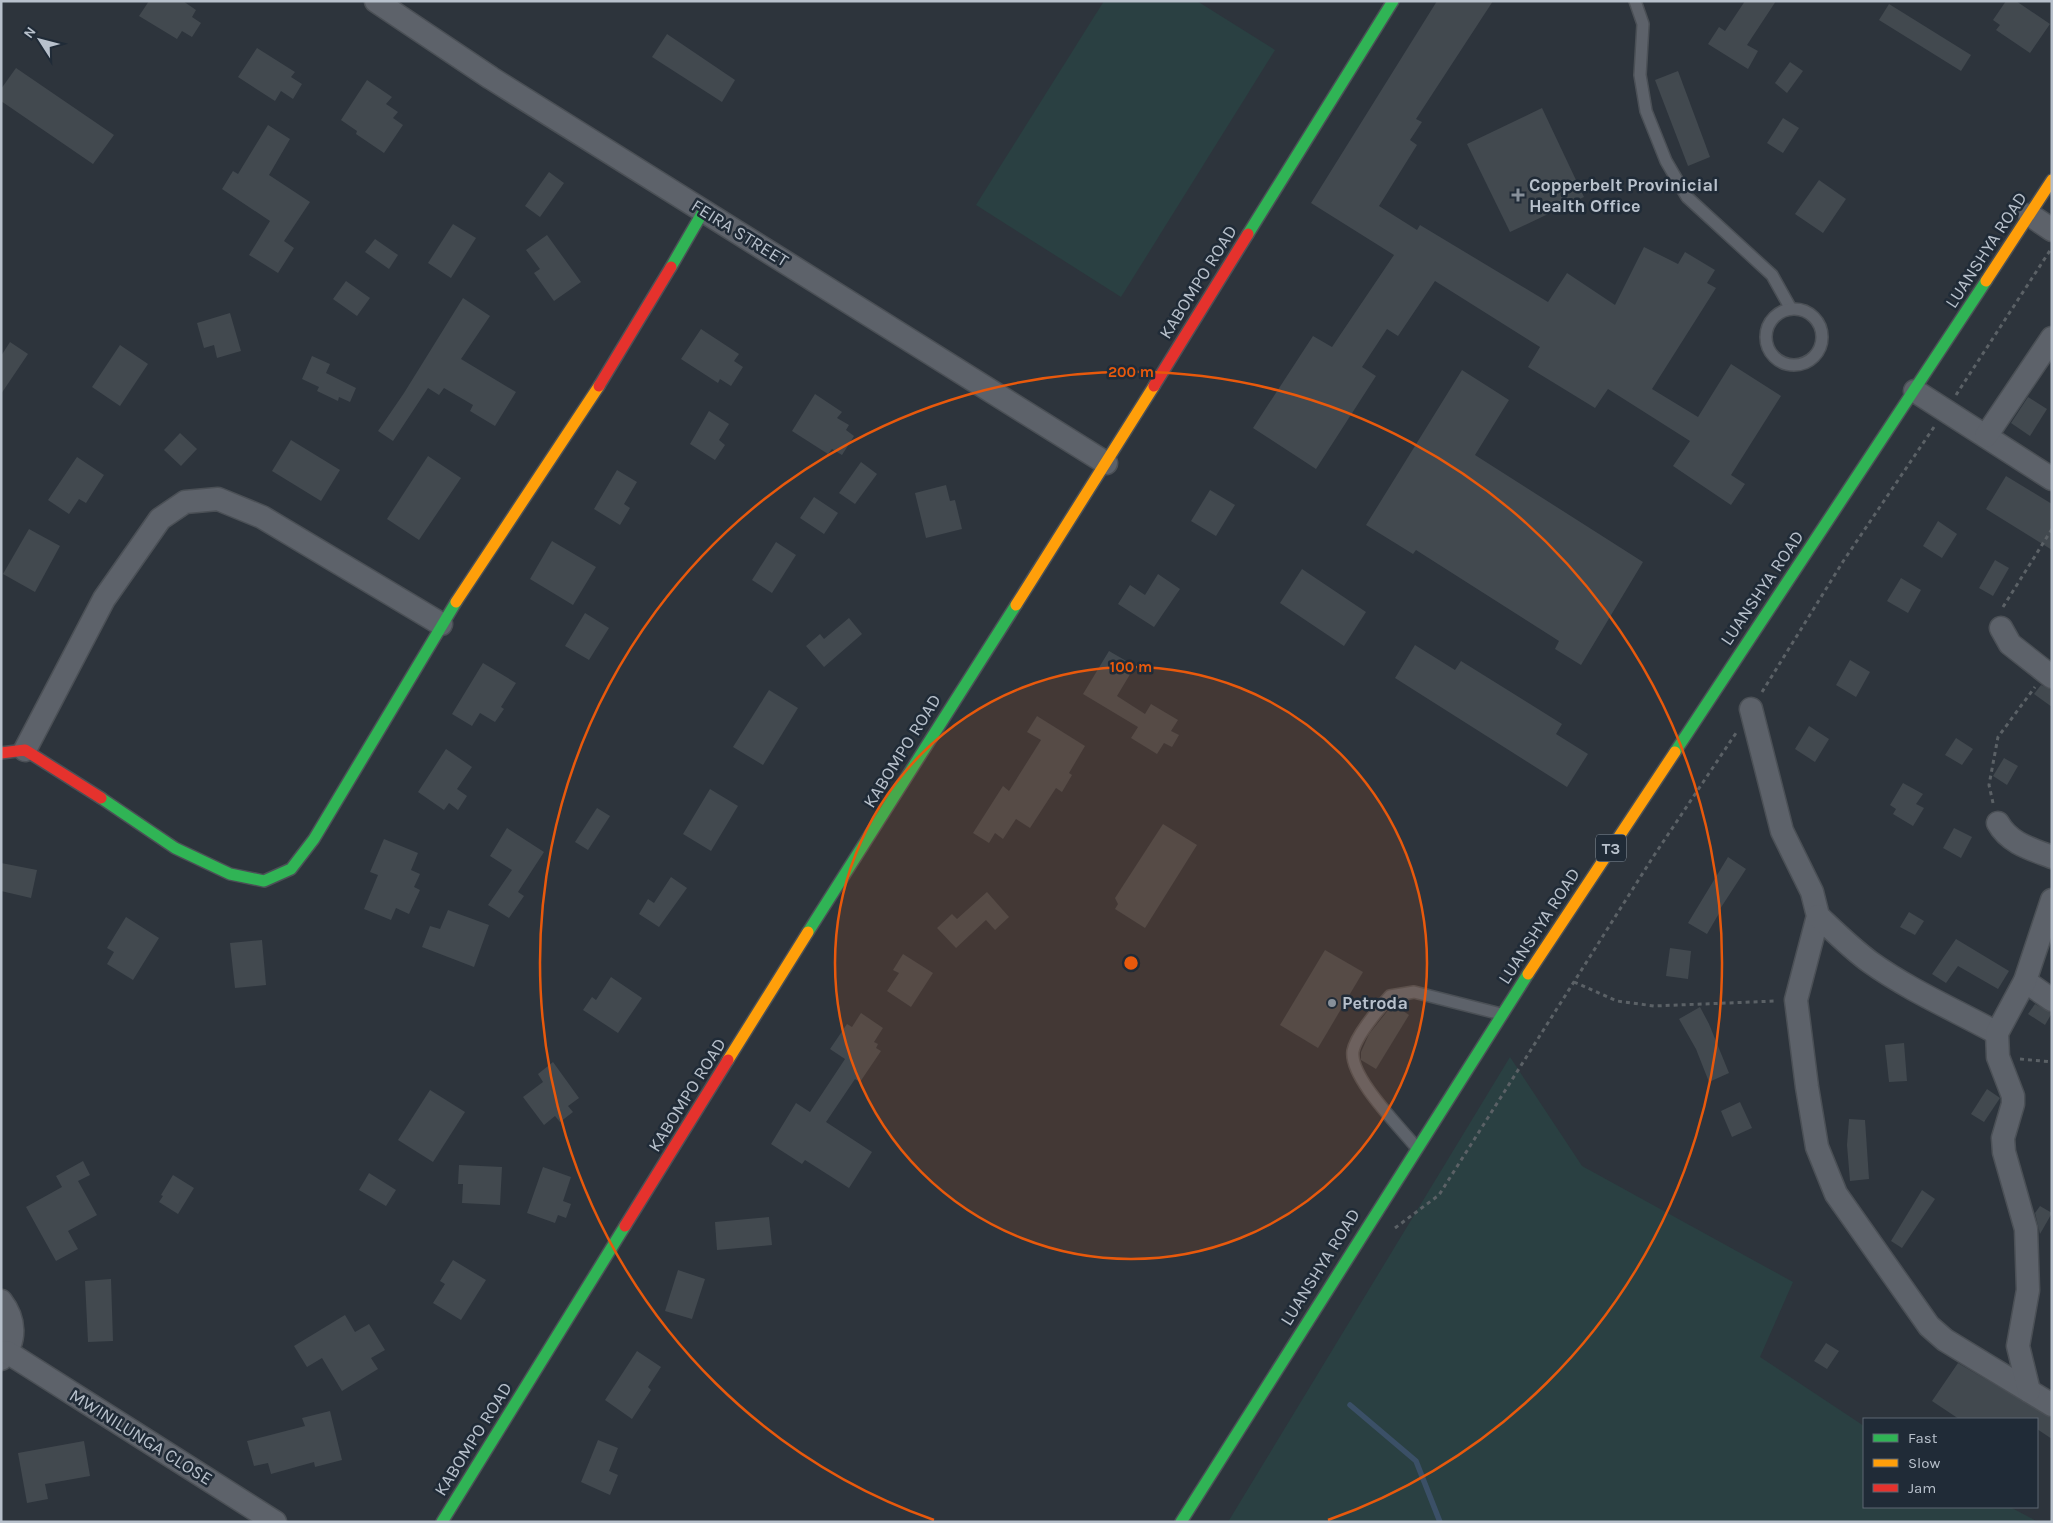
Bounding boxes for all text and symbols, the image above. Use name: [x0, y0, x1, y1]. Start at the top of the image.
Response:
north arrow: [15, 15, 65, 65]
text: N: [20, 24, 40, 42]
place label: Copperbelt Provinicial Health Office: [1529, 174, 1718, 217]
marker: Copperbelt Provinicial Health Office: [1511, 188, 1525, 202]
street label: LUANSHYA ROAD: [1940, 188, 2032, 312]
street label: FEIRA STREET: [687, 194, 793, 272]
street label: KABOMPO ROAD: [1154, 221, 1242, 343]
text: 200 m: [1108, 363, 1154, 381]
street label: LUANSHYA ROAD: [1715, 526, 1809, 650]
text: 100 m: [1110, 658, 1152, 676]
street label: KABOMPO ROAD: [858, 690, 946, 812]
road number: T3: [1596, 834, 1626, 861]
street label: LUANSHYA ROAD: [1493, 864, 1585, 988]
centre of rings: [1122, 954, 1140, 972]
place label: Petroda: [1342, 992, 1408, 1014]
marker: Petroda: [1326, 997, 1338, 1009]
street label: KABOMPO ROAD: [643, 1034, 731, 1156]
street label: LUANSHYA ROAD: [1275, 1204, 1365, 1330]
street label: KABOMPO ROAD: [429, 1378, 517, 1500]
street label: MWINILUNGA CLOSE: [65, 1384, 217, 1490]
legend: [1863, 1418, 2038, 1508]
text: Fast: [1908, 1429, 1938, 1447]
text: Slow: [1908, 1454, 1940, 1472]
text: Jam: [1908, 1479, 1936, 1497]

